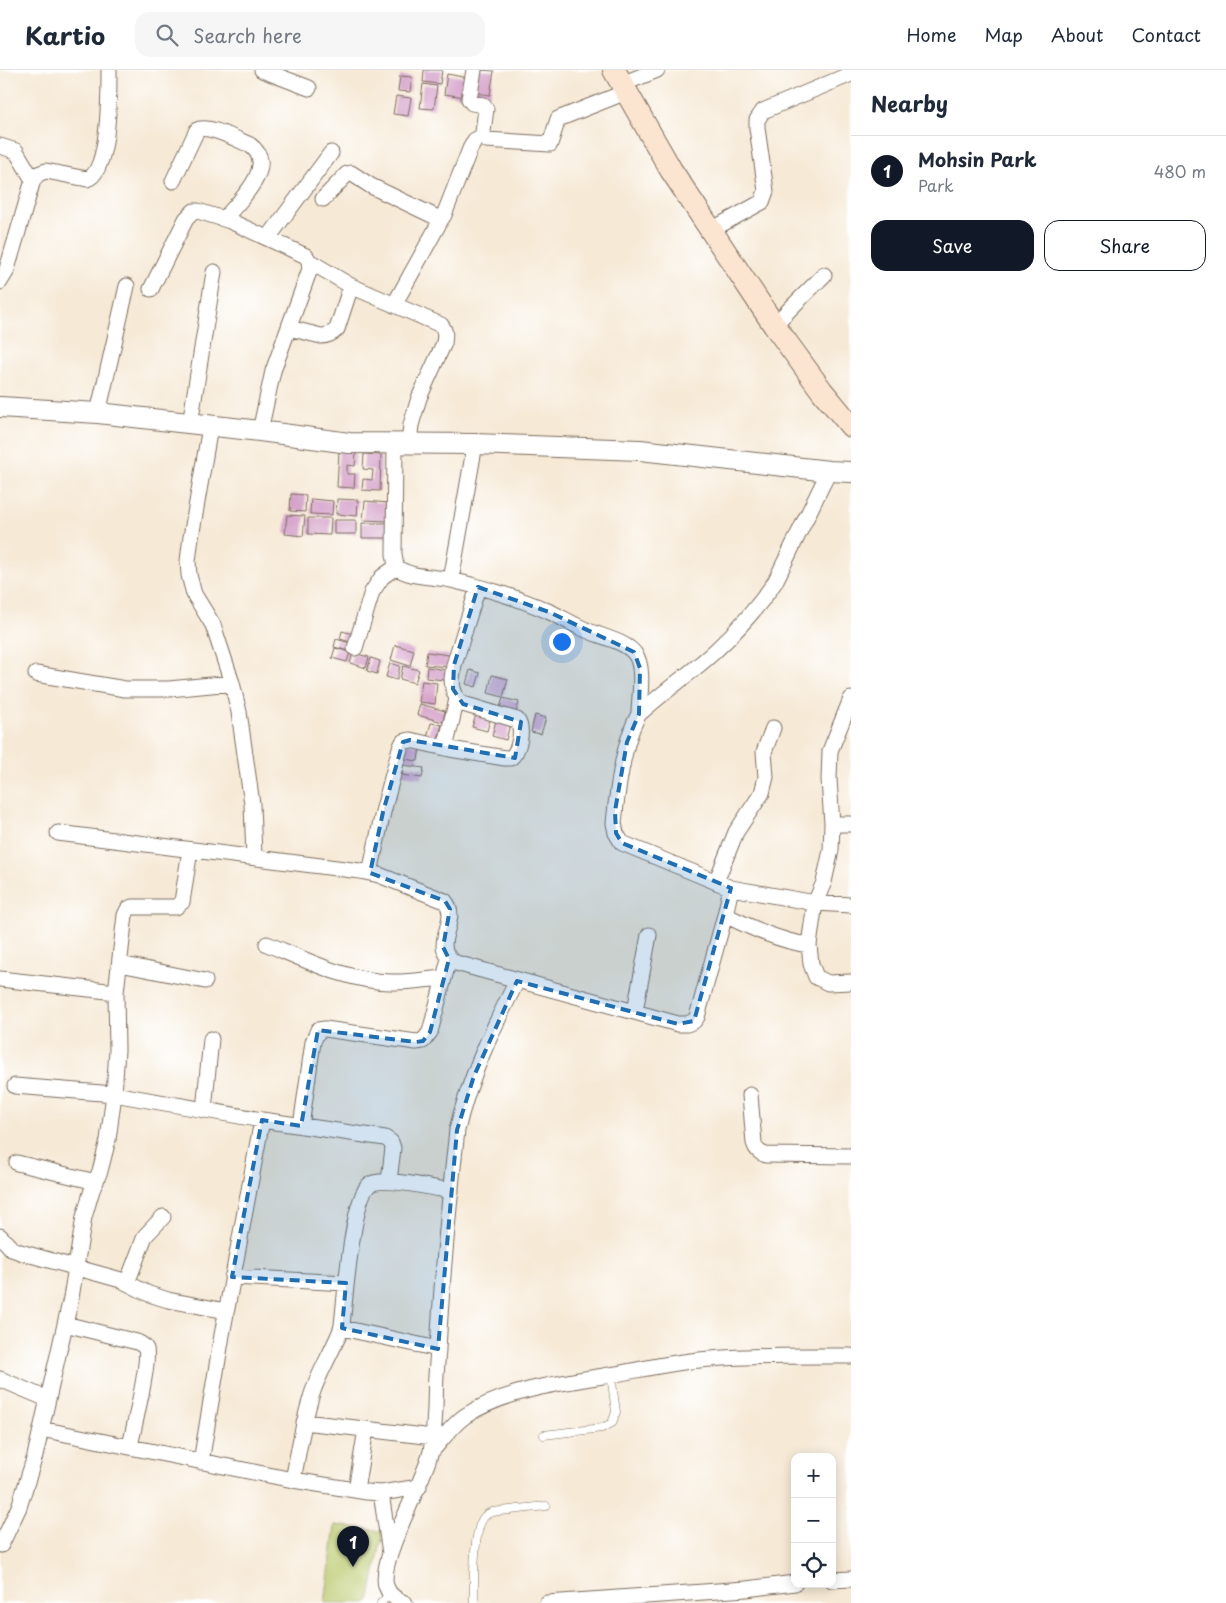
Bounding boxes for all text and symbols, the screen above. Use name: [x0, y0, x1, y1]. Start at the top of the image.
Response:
search box: [135, 12, 485, 57]
text: Kartio: [25, 17, 105, 53]
icon: search: [153, 21, 181, 49]
text: Search here: [193, 21, 302, 49]
text: Home: [906, 21, 956, 48]
text: Map: [984, 21, 1023, 48]
text: About: [1051, 21, 1103, 48]
text: Contact: [1131, 21, 1201, 48]
text: Nearby: [871, 87, 948, 119]
text: Mohsin Park: [918, 145, 1037, 173]
text: 1: [883, 159, 891, 183]
text: 480 m: [1154, 159, 1206, 183]
text: Park: [918, 173, 954, 197]
button: Save: [871, 220, 1034, 271]
button: Share: [1044, 220, 1206, 271]
your location: [549, 629, 575, 655]
map controls: [791, 1453, 836, 1588]
button: +: [791, 1453, 836, 1498]
button: −: [791, 1498, 836, 1543]
pin: 1: [337, 1526, 369, 1567]
button: locate: [791, 1543, 836, 1588]

